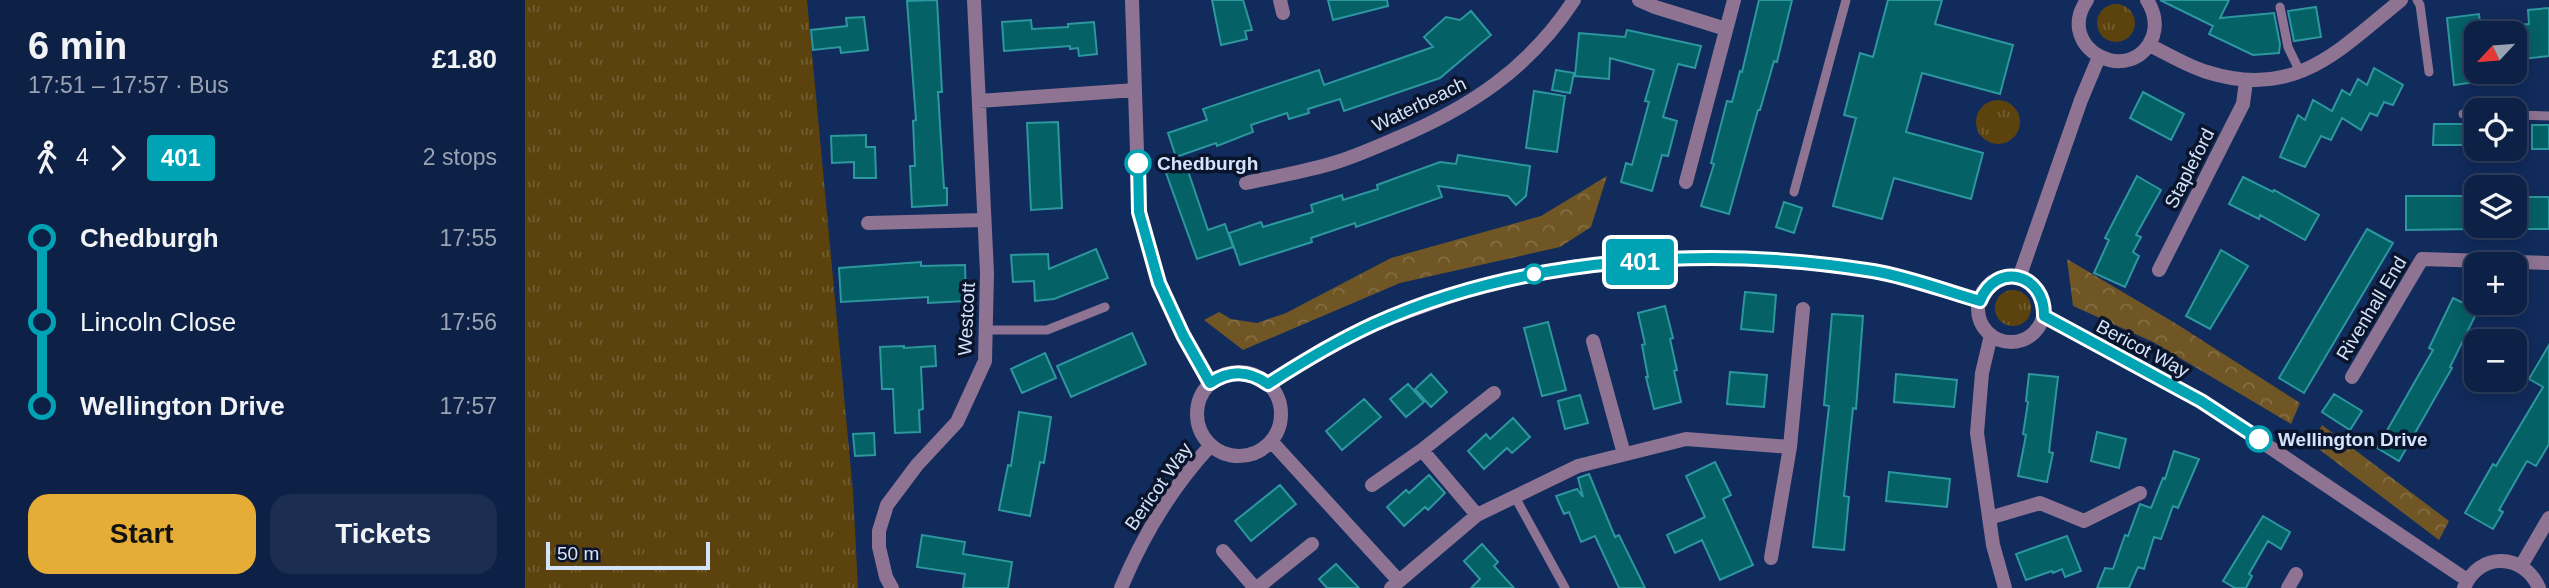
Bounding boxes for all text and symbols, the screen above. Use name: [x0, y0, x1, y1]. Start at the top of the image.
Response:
north arrow: [2464, 21, 2527, 84]
map controls: [2464, 21, 2527, 392]
text: 6 min: [28, 25, 127, 67]
text: £1.80: [432, 44, 497, 74]
text: 17:51 – 17:57 · Bus: [28, 72, 229, 98]
street label: Waterbeach: [1369, 73, 1470, 136]
button: locate: [2464, 98, 2527, 161]
street label: Stapleford: [2160, 125, 2218, 212]
icon: walk: [28, 139, 66, 177]
icon: forward: [99, 139, 137, 177]
text: 4: [76, 144, 89, 170]
text: 401: [161, 144, 201, 171]
text: 2 stops: [423, 144, 497, 170]
marker: Chedburgh: [1125, 150, 1151, 176]
place label: Chedburgh: [1157, 153, 1258, 174]
button: layers: [2464, 175, 2527, 238]
text: Chedburgh: [80, 223, 219, 253]
text: 17:55: [439, 225, 497, 251]
line badge: 401: [1600, 239, 1680, 285]
text: 401: [1620, 248, 1660, 275]
button: +: [2464, 252, 2527, 315]
street label: Rivenhall End: [2332, 253, 2411, 364]
unlabelled marker: [1524, 264, 1544, 284]
street label: Westcott: [954, 281, 979, 356]
text: Lincoln Close: [80, 307, 236, 337]
text: 17:56: [439, 309, 497, 335]
street label: Bericot Way: [2093, 315, 2193, 382]
button: −: [2464, 329, 2527, 392]
text: Wellington Drive: [80, 391, 285, 421]
text: 17:57: [439, 393, 497, 419]
marker: Wellington Drive: [2246, 426, 2272, 452]
place label: Wellington Drive: [2278, 429, 2428, 450]
street label: Bericot Way: [1121, 438, 1196, 534]
button: Start: [28, 494, 256, 574]
button: Tickets: [270, 494, 497, 574]
scale bar: [546, 539, 711, 571]
text: 50 m: [557, 543, 599, 564]

